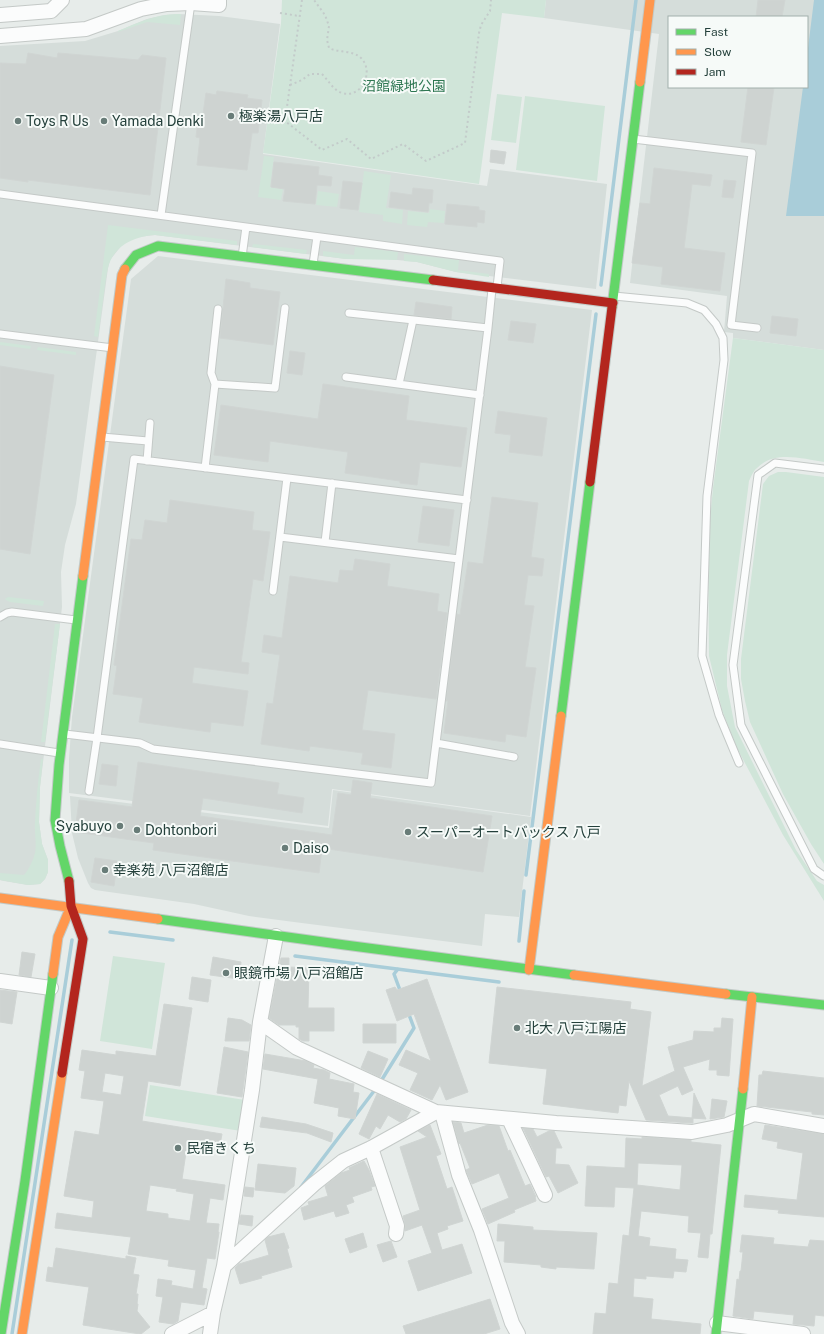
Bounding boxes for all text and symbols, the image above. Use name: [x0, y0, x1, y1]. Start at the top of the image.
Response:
legend: [668, 16, 808, 88]
text: Fast: [704, 25, 729, 39]
text: Slow: [704, 45, 732, 59]
text: Jam: [704, 65, 726, 79]
park label: 沼館緑地公園: [362, 78, 446, 94]
place label: 極楽湯八戸店: [239, 108, 323, 124]
marker: 極楽湯八戸店: [226, 111, 236, 121]
place label: Toys R Us: [26, 113, 89, 129]
place label: Yamada Denki: [112, 113, 204, 129]
marker: Toys R Us: [13, 116, 23, 126]
marker: Yamada Denki: [99, 116, 109, 126]
place label: Syabuyo: [56, 818, 112, 834]
marker: Syabuyo: [115, 821, 125, 831]
place label: Dohtonbori: [145, 822, 217, 838]
place label: スーパーオートバックス 八戸: [416, 824, 601, 840]
marker: Dohtonbori: [132, 825, 142, 835]
marker: スーパーオートバックス 八戸: [403, 827, 413, 837]
place label: Daiso: [293, 840, 329, 856]
marker: Daiso: [280, 843, 290, 853]
place label: 幸楽苑 八戸沼館店: [113, 862, 228, 878]
marker: 幸楽苑 八戸沼館店: [100, 865, 110, 875]
place label: 眼鏡市場 八戸沼館店: [234, 965, 363, 981]
marker: 眼鏡市場 八戸沼館店: [221, 968, 231, 978]
place label: 北大 八戸江陽店: [525, 1020, 626, 1036]
marker: 北大 八戸江陽店: [512, 1023, 522, 1033]
place label: 民宿きくち: [186, 1140, 256, 1156]
marker: 民宿きくち: [173, 1143, 183, 1153]

